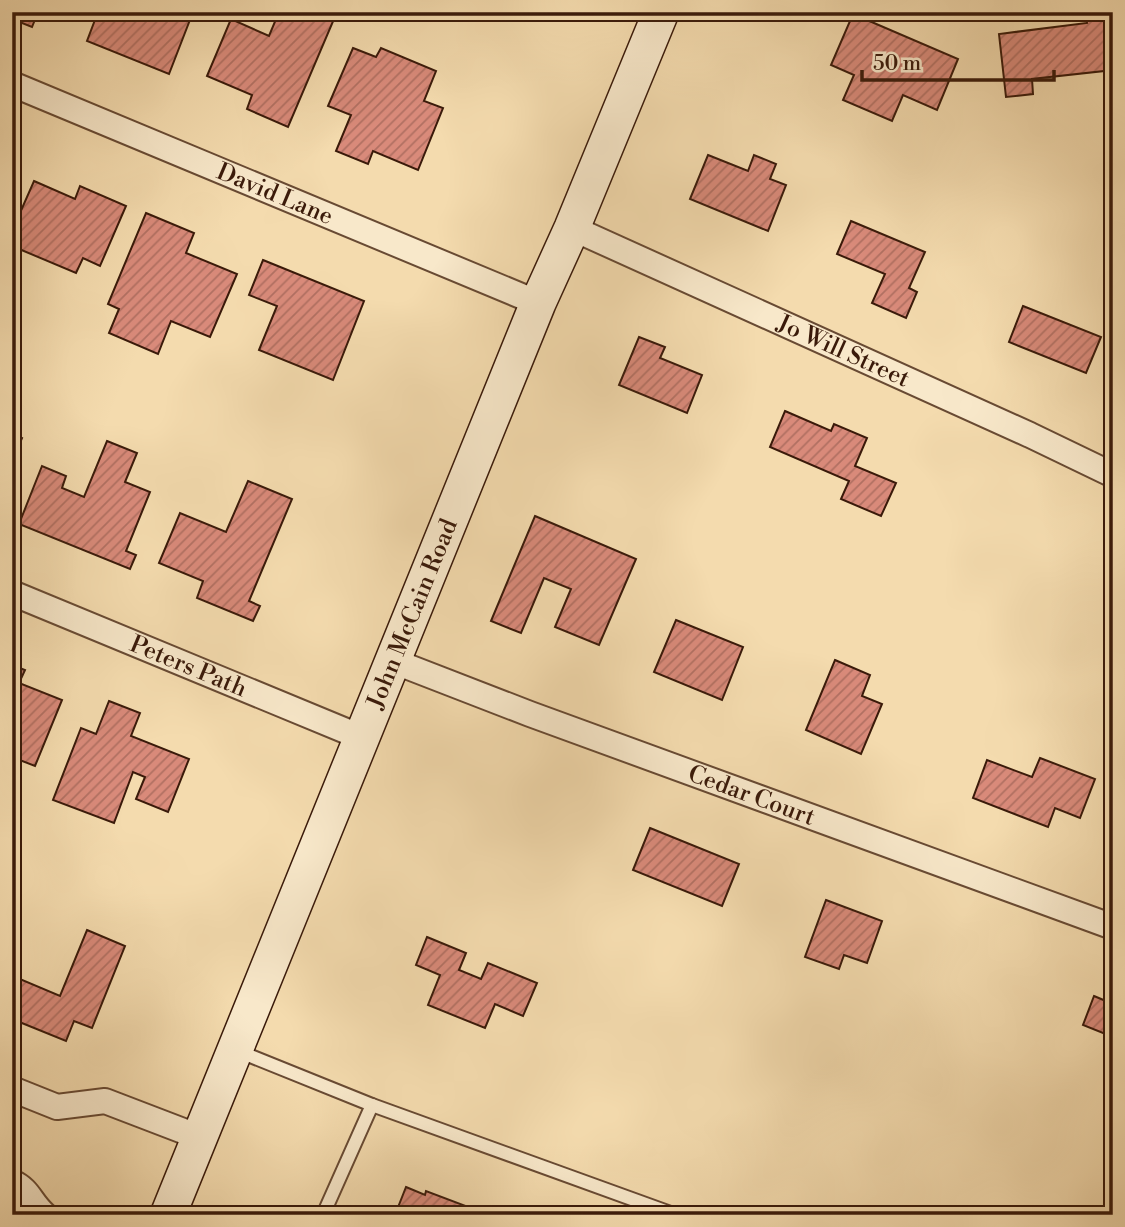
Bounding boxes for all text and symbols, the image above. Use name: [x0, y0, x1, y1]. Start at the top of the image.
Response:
scale bar: [862, 38, 1055, 82]
text: 50 m: [873, 51, 921, 77]
street label: David Lane: [212, 157, 338, 232]
street label: Jo Will Street: [771, 308, 914, 395]
street label: John McCain Road: [361, 514, 465, 714]
street label: Peters Path: [125, 629, 251, 704]
street label: Cedar Court: [684, 759, 819, 833]

